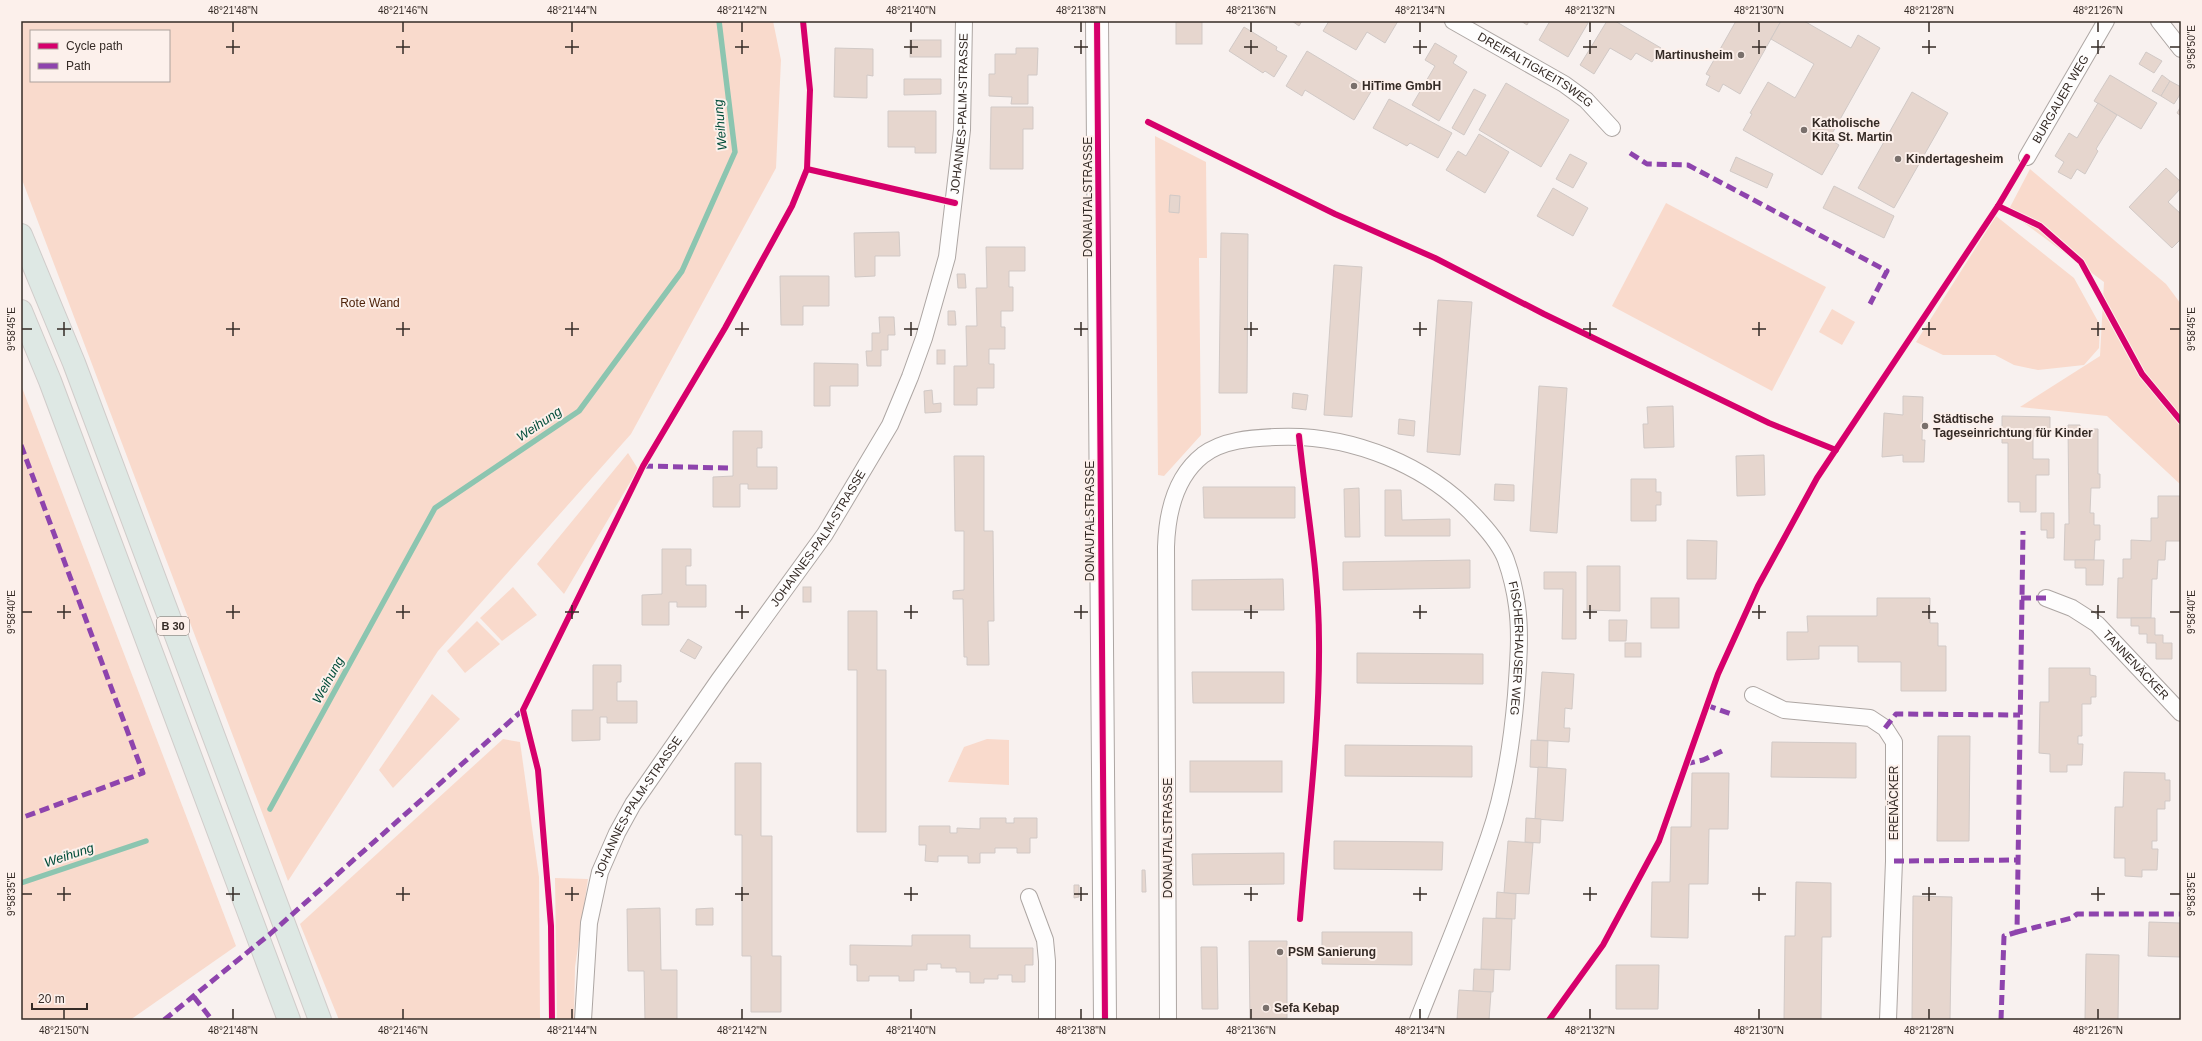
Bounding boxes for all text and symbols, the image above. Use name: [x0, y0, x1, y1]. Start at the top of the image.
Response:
text: 48°21'48"N: [208, 5, 258, 16]
text: 48°21'46"N: [378, 5, 428, 16]
text: 48°21'44"N: [547, 5, 597, 16]
text: 48°21'42"N: [717, 5, 767, 16]
text: 48°21'40"N: [886, 5, 936, 16]
text: 48°21'38"N: [1056, 5, 1106, 16]
text: 48°21'36"N: [1226, 5, 1276, 16]
text: 48°21'34"N: [1395, 5, 1445, 16]
text: 48°21'32"N: [1565, 5, 1615, 16]
text: 48°21'30"N: [1734, 5, 1784, 16]
text: 48°21'28"N: [1904, 5, 1954, 16]
text: 48°21'26"N: [2073, 5, 2123, 16]
text: 9°58'50"E: [2186, 25, 2197, 69]
legend: [30, 30, 170, 82]
street label: DREIFALTIGKEITSWEG: [1475, 30, 1596, 110]
street label: JOHANNES-PALM-STRASSE: [947, 33, 971, 195]
text: Cycle path: [66, 39, 123, 53]
place label: Martinusheim: [1655, 48, 1733, 62]
marker: Martinusheim: [1736, 50, 1746, 60]
street label: BURGAUER WEG: [2029, 52, 2092, 146]
text: Path: [66, 59, 91, 73]
place label: HiTime GmbH: [1362, 79, 1441, 93]
marker: HiTime GmbH: [1349, 81, 1359, 91]
water label: Weihung: [710, 98, 730, 151]
place label: Katholische Kita St. Martin: [1812, 116, 1893, 144]
marker: Katholische Kita St. Martin: [1799, 125, 1809, 135]
street label: DONAUTALSTRASSE: [1081, 137, 1095, 257]
place label: Kindertagesheim: [1906, 152, 2003, 166]
marker: Kindertagesheim: [1893, 154, 1903, 164]
park label: Rote Wand: [340, 296, 400, 310]
text: 9°58'45"E: [6, 307, 17, 351]
text: 9°58'45"E: [2186, 307, 2197, 351]
water label: Weihung: [514, 403, 565, 444]
place label: Städtische Tageseinrichtung für Kinder: [1933, 412, 2093, 440]
marker: Städtische Tageseinrichtung für Kinder: [1920, 421, 1930, 431]
street label: DONAUTALSTRASSE: [1083, 461, 1097, 581]
street label: JOHANNES-PALM-STRASSE: [768, 467, 869, 609]
street label: FISCHERHAUSER WEG: [1506, 580, 1526, 716]
text: 9°58'40"E: [6, 590, 17, 634]
text: 9°58'40"E: [2186, 590, 2197, 634]
road number: B 30: [157, 617, 189, 635]
street label: TANNENÄCKER: [2100, 628, 2172, 703]
water label: Weihung: [309, 653, 347, 706]
street label: JOHANNES-PALM-STRASSE: [592, 734, 685, 878]
street label: ERENÄCKER: [1887, 765, 1901, 840]
street label: DONAUTALSTRASSE: [1161, 778, 1175, 898]
water label: Weihung: [42, 840, 96, 870]
text: 9°58'35"E: [6, 872, 17, 916]
text: 9°58'35"E: [2186, 872, 2197, 916]
place label: PSM Sanierung: [1288, 945, 1376, 959]
marker: PSM Sanierung: [1275, 947, 1285, 957]
scale bar: [32, 985, 87, 1011]
text: 20 m: [38, 992, 65, 1006]
place label: Sefa Kebap: [1274, 1001, 1339, 1015]
marker: Sefa Kebap: [1261, 1003, 1271, 1013]
text: 48°21'50"N: [39, 1025, 89, 1036]
text: 48°21'48"N: [208, 1025, 258, 1036]
text: 48°21'46"N: [378, 1025, 428, 1036]
text: 48°21'44"N: [547, 1025, 597, 1036]
text: 48°21'42"N: [717, 1025, 767, 1036]
text: 48°21'40"N: [886, 1025, 936, 1036]
text: 48°21'38"N: [1056, 1025, 1106, 1036]
text: 48°21'36"N: [1226, 1025, 1276, 1036]
text: 48°21'34"N: [1395, 1025, 1445, 1036]
text: 48°21'32"N: [1565, 1025, 1615, 1036]
text: 48°21'30"N: [1734, 1025, 1784, 1036]
text: 48°21'28"N: [1904, 1025, 1954, 1036]
text: 48°21'26"N: [2073, 1025, 2123, 1036]

